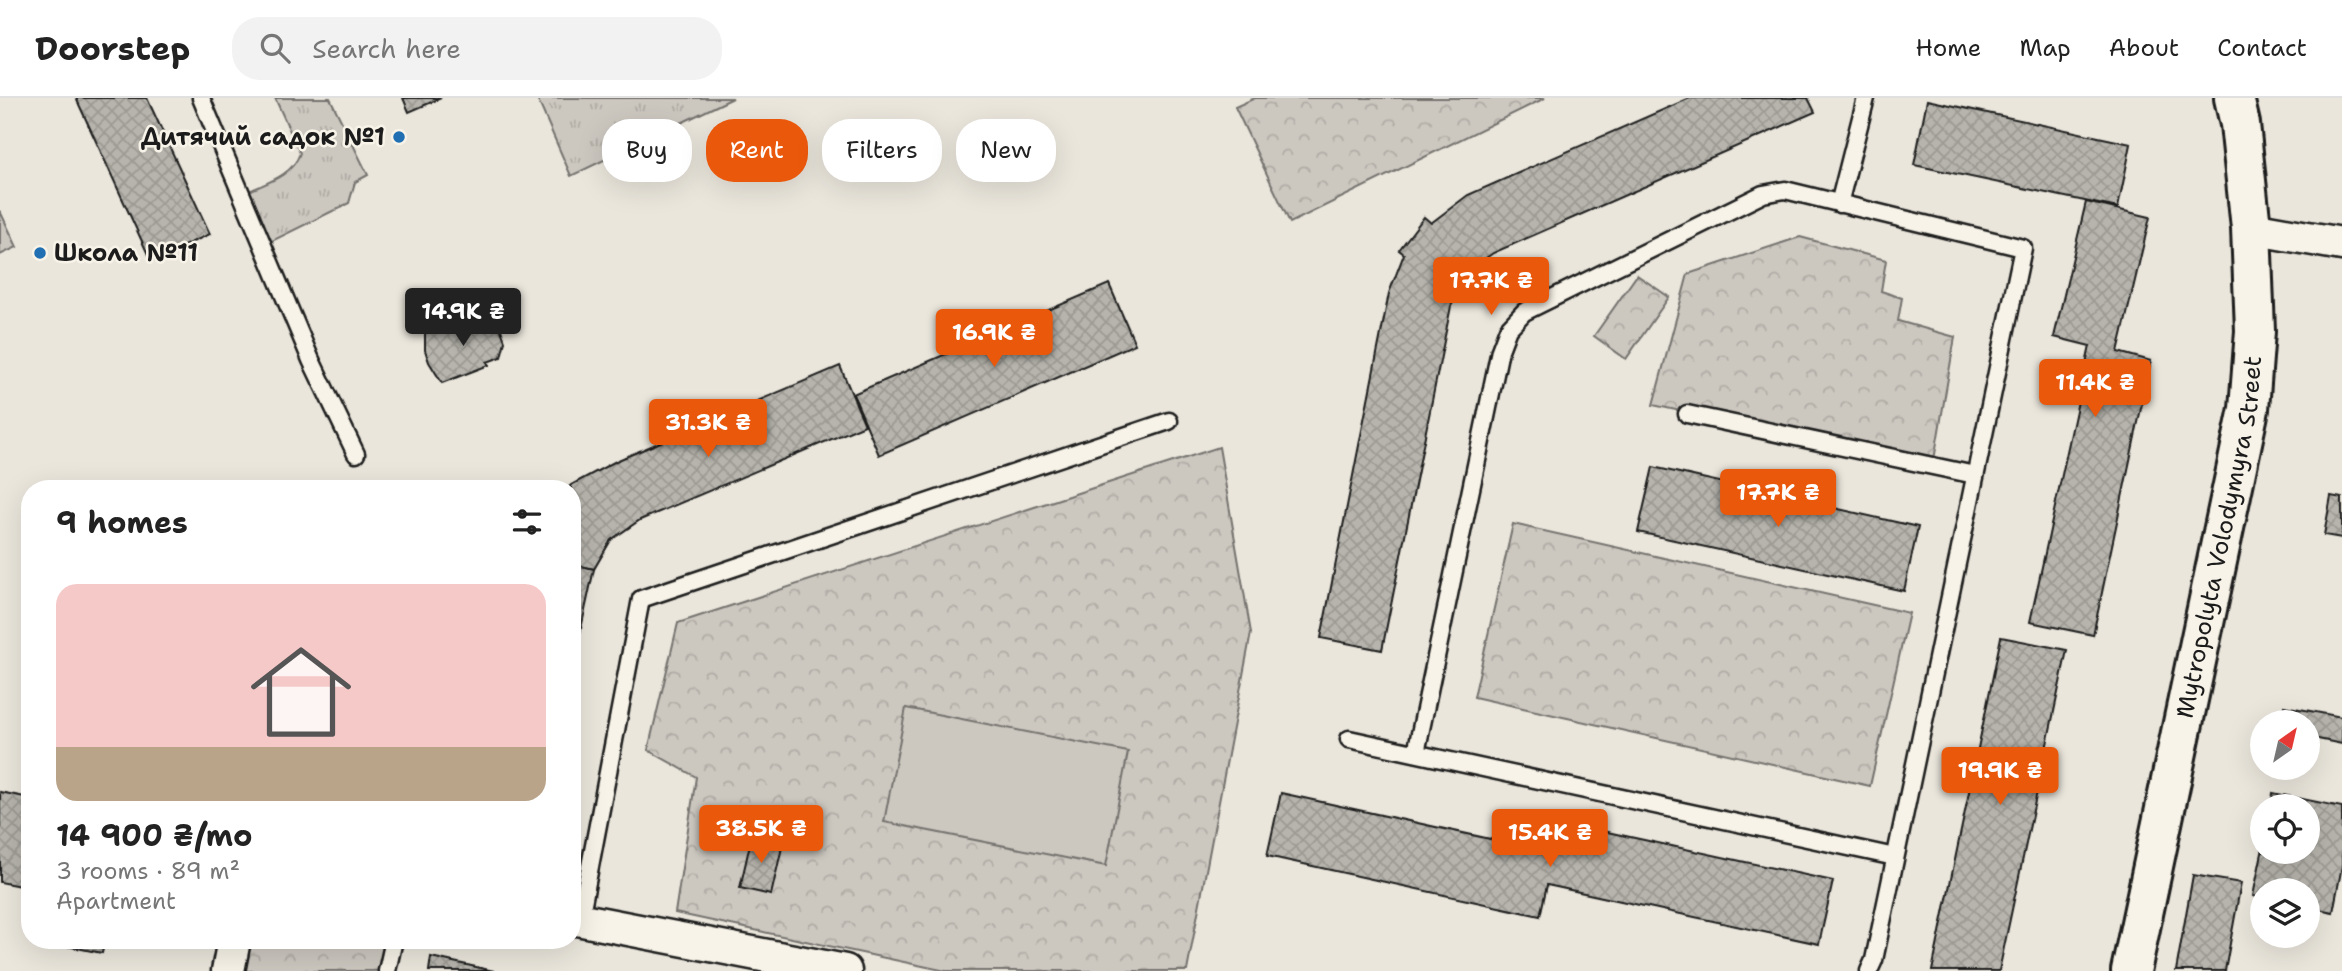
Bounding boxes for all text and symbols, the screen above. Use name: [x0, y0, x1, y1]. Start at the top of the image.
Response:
search box: [232, 17, 722, 80]
text: Doorstep: [35, 26, 190, 71]
icon: search: [256, 29, 294, 67]
text: Search here: [312, 31, 461, 66]
text: Home: [1915, 32, 1981, 64]
text: Map: [2019, 32, 2071, 64]
text: About: [2109, 32, 2179, 64]
text: Contact: [2217, 32, 2307, 64]
chip: Buy: [602, 119, 692, 182]
chip: Rent: [706, 119, 808, 182]
chip: Filters: [822, 119, 942, 182]
chip: New: [956, 119, 1056, 182]
place label: Дитячий садок №1: [141, 121, 385, 153]
marker: Дитячий садок №1: [391, 129, 407, 145]
place label: Школа №11: [54, 237, 198, 269]
marker: Школа №11: [32, 245, 48, 261]
pin: 17.7K ₴: [1426, 258, 1556, 317]
text: 17.7K ₴: [1449, 265, 1533, 295]
pin: 14.9K ₴: [398, 288, 528, 348]
text: 14.9K ₴: [421, 296, 505, 326]
pin: 16.9K ₴: [929, 310, 1059, 369]
text: 16.9K ₴: [952, 317, 1036, 347]
street label: Mytropolyta Volodymyra Street: [2168, 355, 2269, 721]
pin: 11.4K ₴: [2030, 360, 2160, 419]
text: 11.4K ₴: [2055, 367, 2135, 397]
pin: 31.3K ₴: [643, 400, 773, 459]
text: 31.3K ₴: [665, 407, 751, 437]
pin: 17.7K ₴: [1713, 470, 1843, 529]
text: 17.7K ₴: [1736, 477, 1820, 507]
text: 9 homes: [56, 502, 188, 543]
icon: filters: [508, 503, 546, 541]
icon: home: [238, 629, 364, 755]
north arrow: [2250, 710, 2320, 780]
map controls: [2250, 710, 2320, 948]
pin: 19.9K ₴: [1935, 748, 2065, 807]
text: 19.9K ₴: [1958, 755, 2042, 785]
button: locate: [2250, 794, 2320, 864]
pin: 38.5K ₴: [696, 806, 826, 865]
pin: 15.4K ₴: [1485, 810, 1615, 869]
text: 38.5K ₴: [715, 813, 807, 843]
text: 14 900 ₴/mo: [56, 815, 252, 856]
text: 15.4K ₴: [1508, 817, 1592, 847]
text: 3 rooms · 89 m²: [56, 856, 240, 886]
button: layers: [2250, 878, 2320, 948]
text: Apartment: [56, 886, 176, 916]

